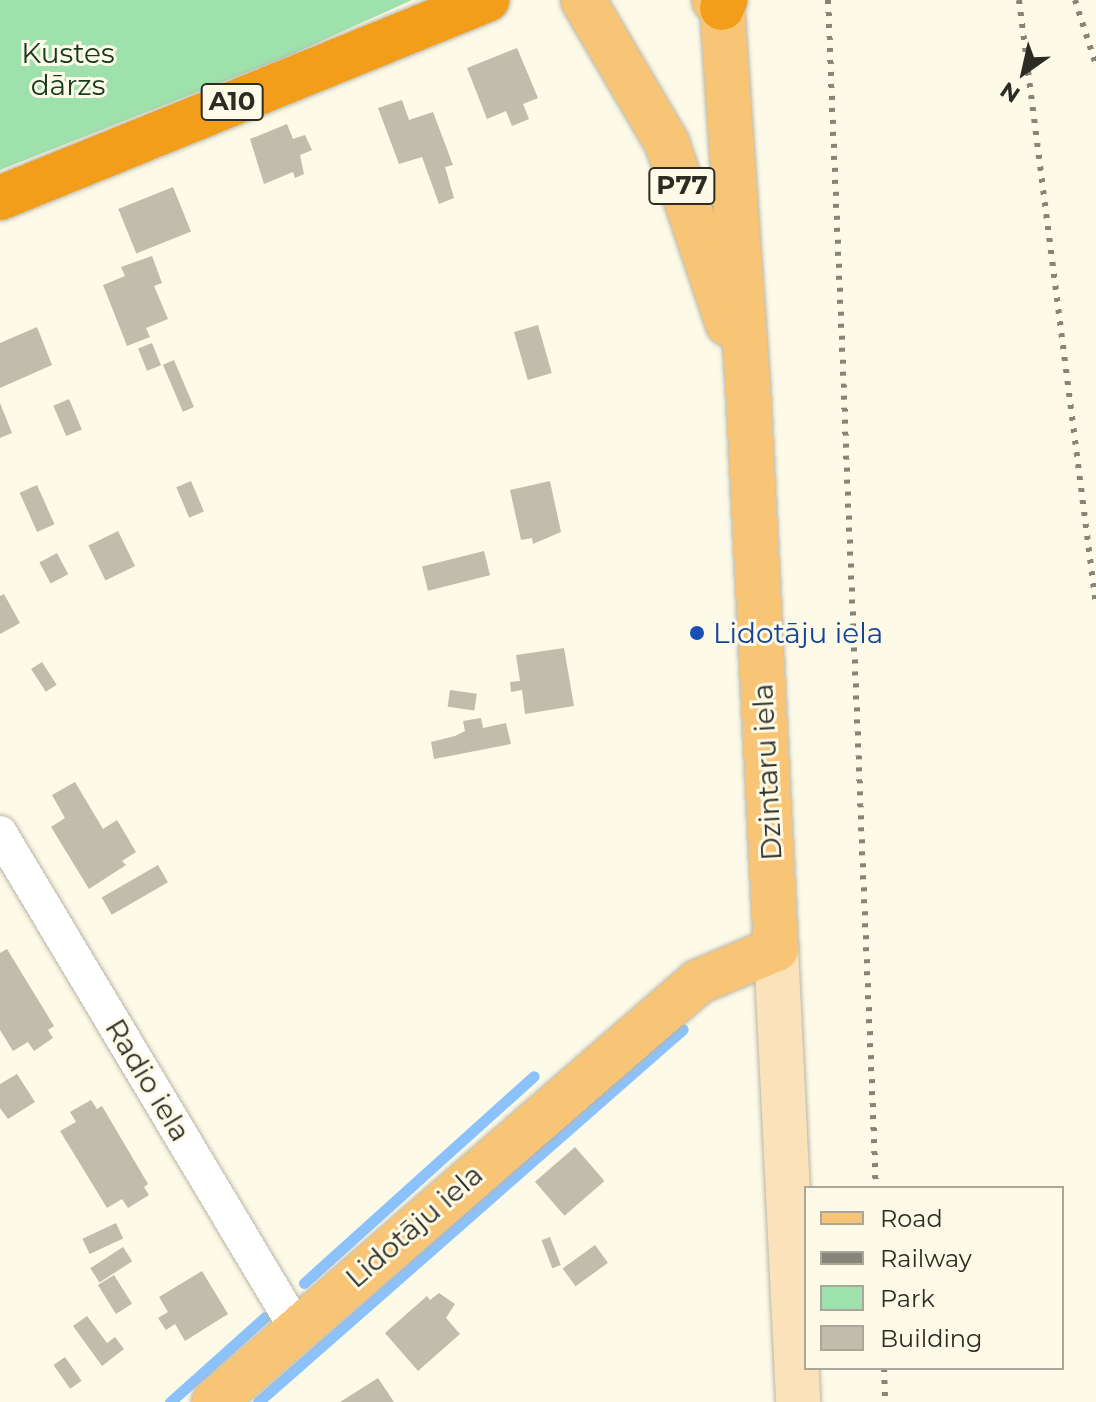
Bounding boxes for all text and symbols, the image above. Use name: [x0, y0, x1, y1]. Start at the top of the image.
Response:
north arrow: [984, 32, 1064, 112]
park label: Kustes dārzs: [21, 36, 115, 102]
text: N: [995, 76, 1025, 108]
road number: A10: [200, 80, 264, 124]
road number: P77: [648, 164, 716, 208]
place label: Lidotāju iela: [713, 616, 883, 650]
marker: Lidotāju iela: [688, 624, 706, 642]
street label: Dzintaru iela: [746, 683, 788, 861]
street label: Radio iela: [98, 1013, 198, 1147]
street label: Lidotāju iela: [339, 1157, 489, 1295]
legend: [804, 1186, 1064, 1370]
text: Road: [880, 1204, 943, 1233]
text: Railway: [880, 1244, 972, 1273]
text: Park: [880, 1284, 935, 1313]
text: Building: [880, 1324, 983, 1353]

